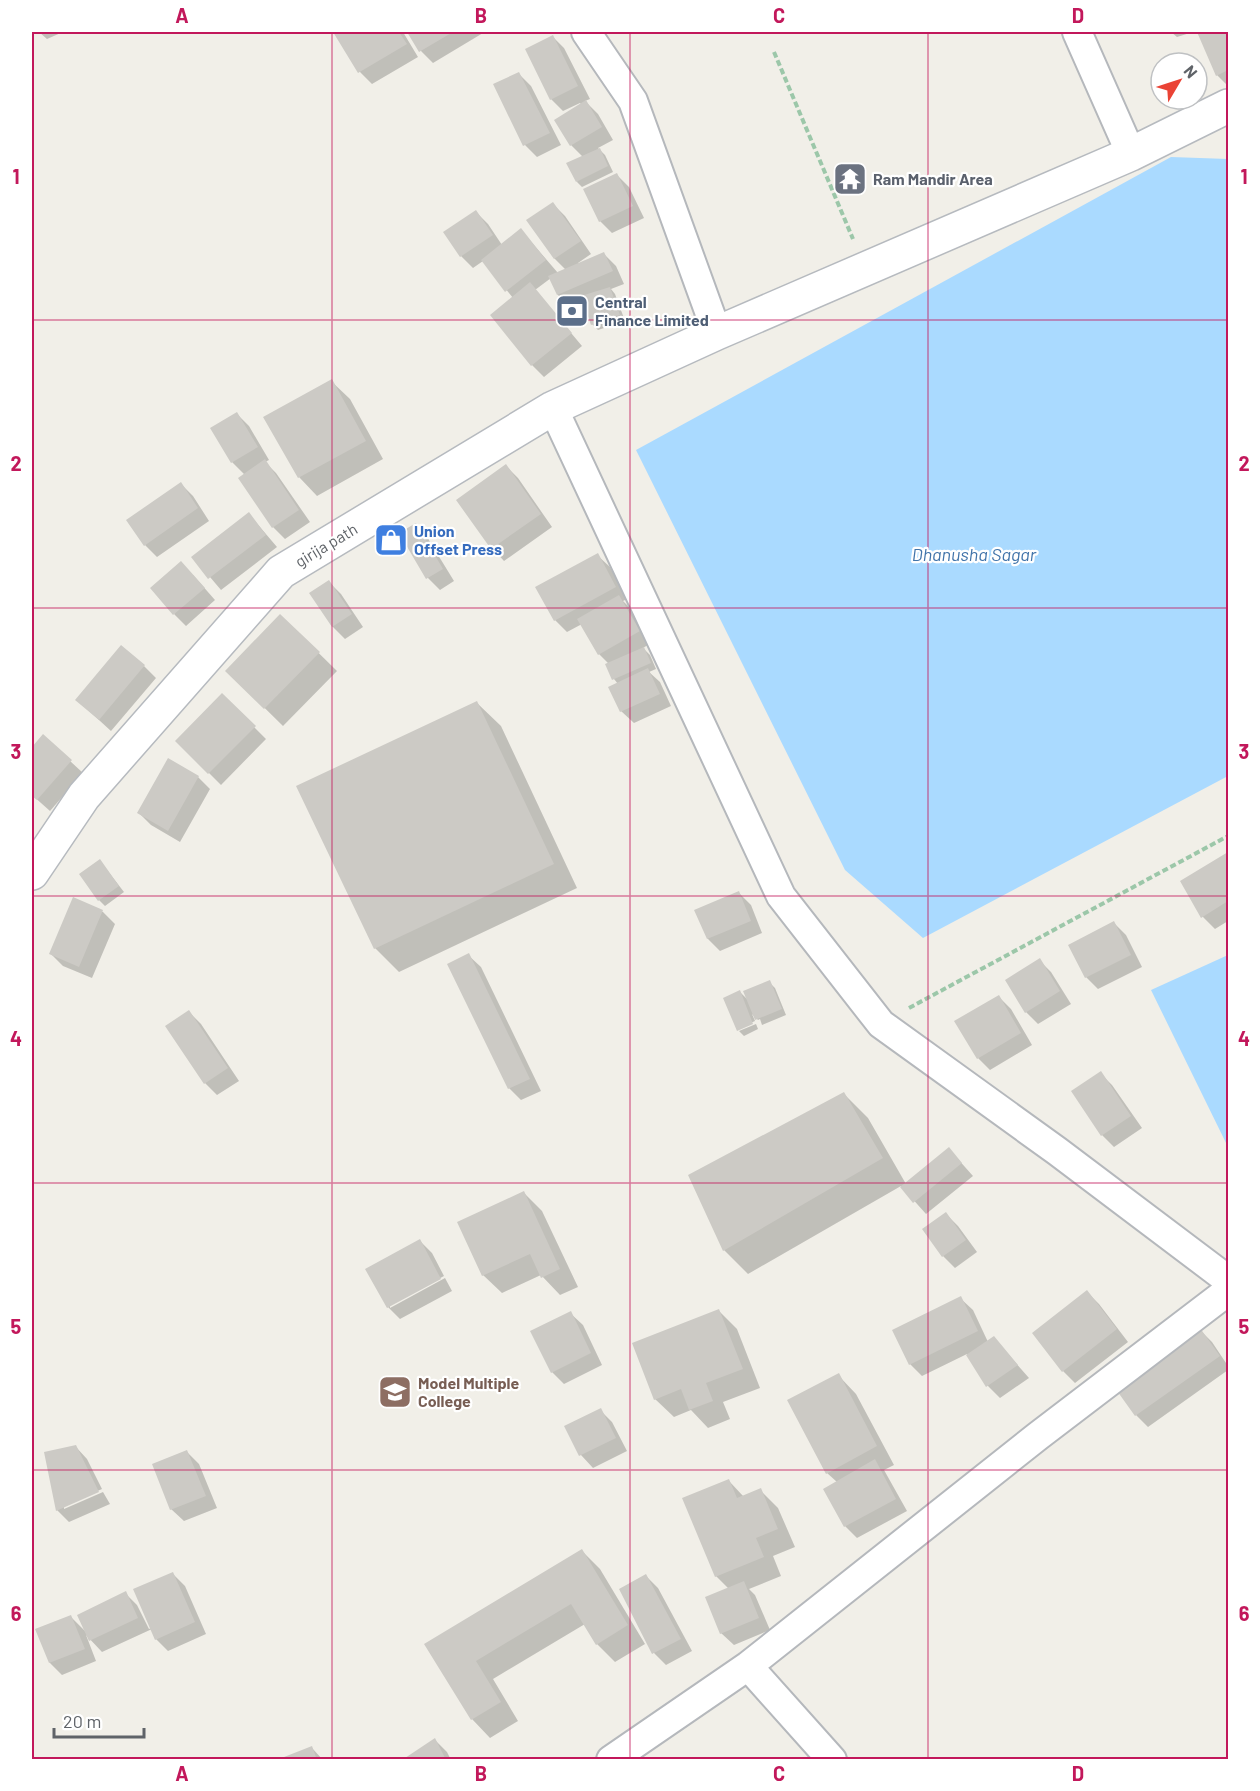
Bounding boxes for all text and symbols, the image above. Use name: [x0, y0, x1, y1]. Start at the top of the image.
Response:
text: A: [175, 3, 189, 27]
text: B: [475, 3, 487, 27]
text: C: [773, 3, 785, 27]
text: D: [1072, 3, 1084, 27]
north arrow: [1149, 51, 1209, 111]
text: N: [1180, 61, 1202, 81]
temple icon: Ram Mandir Area: [832, 161, 868, 197]
text: 1: [12, 164, 20, 188]
text: 1: [1240, 164, 1248, 188]
place label: Ram Mandir Area: [873, 169, 993, 188]
place label: Central Finance Limited: [595, 292, 709, 329]
bank icon: Central Finance Limited: [554, 293, 590, 329]
text: 2: [10, 451, 22, 475]
text: 2: [1238, 451, 1250, 475]
street label: girija path: [291, 519, 360, 571]
place label: Union Offset Press: [414, 521, 502, 558]
shop icon: Union Offset Press: [373, 522, 409, 558]
water label: Dhanusha Sagar: [912, 543, 1037, 565]
text: 3: [11, 739, 21, 763]
text: 3: [1239, 739, 1249, 763]
text: 4: [10, 1026, 22, 1050]
text: 4: [1238, 1026, 1250, 1050]
text: 5: [11, 1314, 22, 1338]
text: 5: [1239, 1314, 1250, 1338]
place label: Model Multiple College: [418, 1373, 519, 1410]
school or university icon: Model Multiple College: [377, 1374, 413, 1410]
text: 6: [11, 1601, 22, 1625]
text: 6: [1239, 1601, 1250, 1625]
scale bar: [54, 1701, 144, 1739]
text: 20 m: [63, 1710, 101, 1732]
text: A: [175, 1761, 189, 1785]
text: B: [475, 1761, 487, 1785]
text: C: [773, 1761, 785, 1785]
text: D: [1072, 1761, 1084, 1785]

